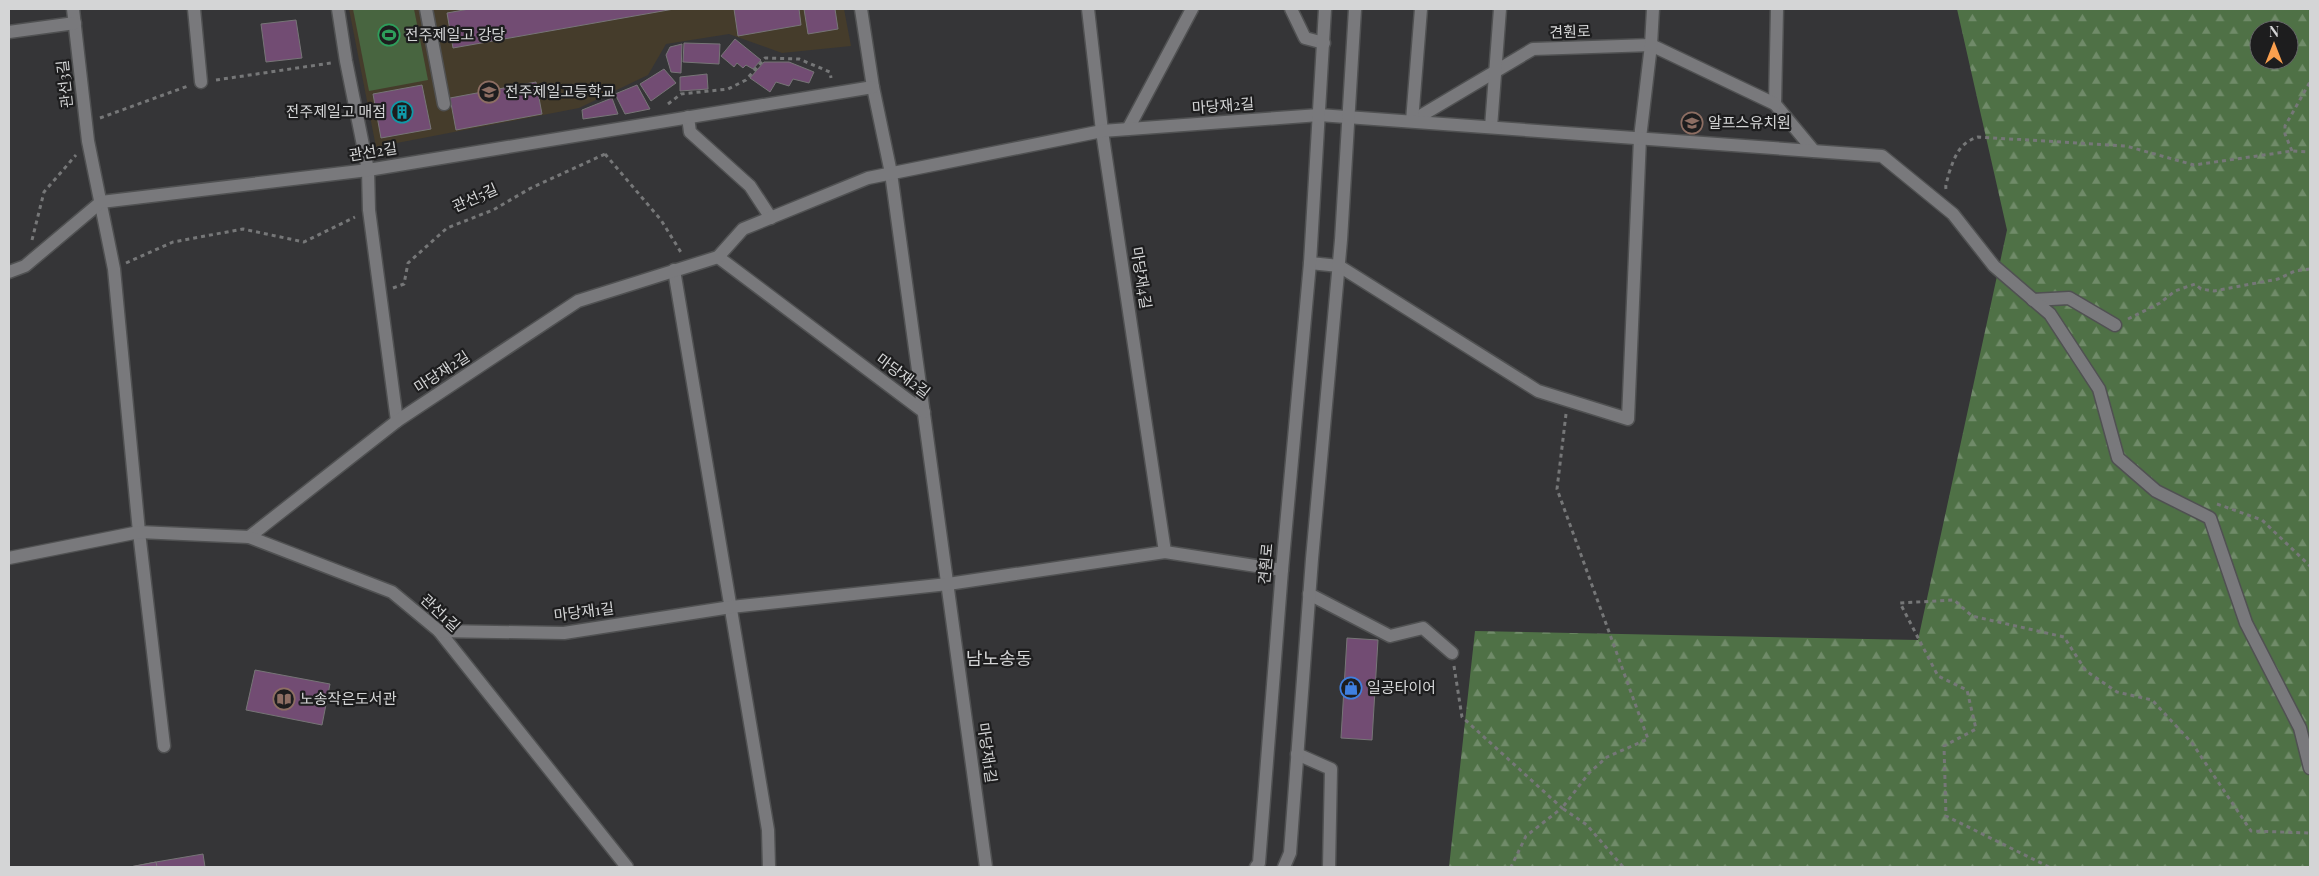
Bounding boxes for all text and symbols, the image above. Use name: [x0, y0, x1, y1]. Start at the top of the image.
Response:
street label: 견훤로: [1549, 20, 1591, 42]
north arrow: [2249, 20, 2299, 70]
text: N: [2269, 22, 2279, 41]
sports icon: 전주제일고 강당: [377, 23, 401, 47]
place label: 전주제일고 강당: [405, 24, 506, 44]
street label: 관선3길: [52, 59, 76, 109]
school or university icon: 전주제일고등학교: [477, 80, 501, 104]
place label: 전주제일고등학교: [505, 81, 615, 101]
street label: 마당재2길: [1191, 93, 1255, 117]
building icon: 전주제일고 매점: [390, 100, 414, 124]
place label: 전주제일고 매점: [286, 101, 386, 121]
school or university icon: 알프스유치원: [1680, 111, 1704, 135]
place label: 알프스유치원: [1708, 112, 1791, 132]
street label: 관선2길: [347, 137, 398, 165]
street label: 관선5길: [449, 178, 500, 216]
street label: 마당재4길: [1127, 245, 1157, 310]
street label: 마당재2길: [410, 346, 473, 397]
street label: 마당재2길: [873, 348, 935, 402]
street label: 견훤로: [1253, 542, 1277, 585]
street label: 관선1길: [417, 589, 465, 636]
street label: 마당재1길: [553, 597, 615, 625]
district label: 남노송동: [966, 646, 1032, 670]
shop icon: 일공타이어: [1339, 676, 1363, 700]
place label: 일공타이어: [1367, 677, 1436, 697]
library icon: 노송작은도서관: [272, 687, 296, 711]
place label: 노송작은도서관: [300, 688, 397, 708]
street label: 마당재1길: [974, 721, 1002, 784]

